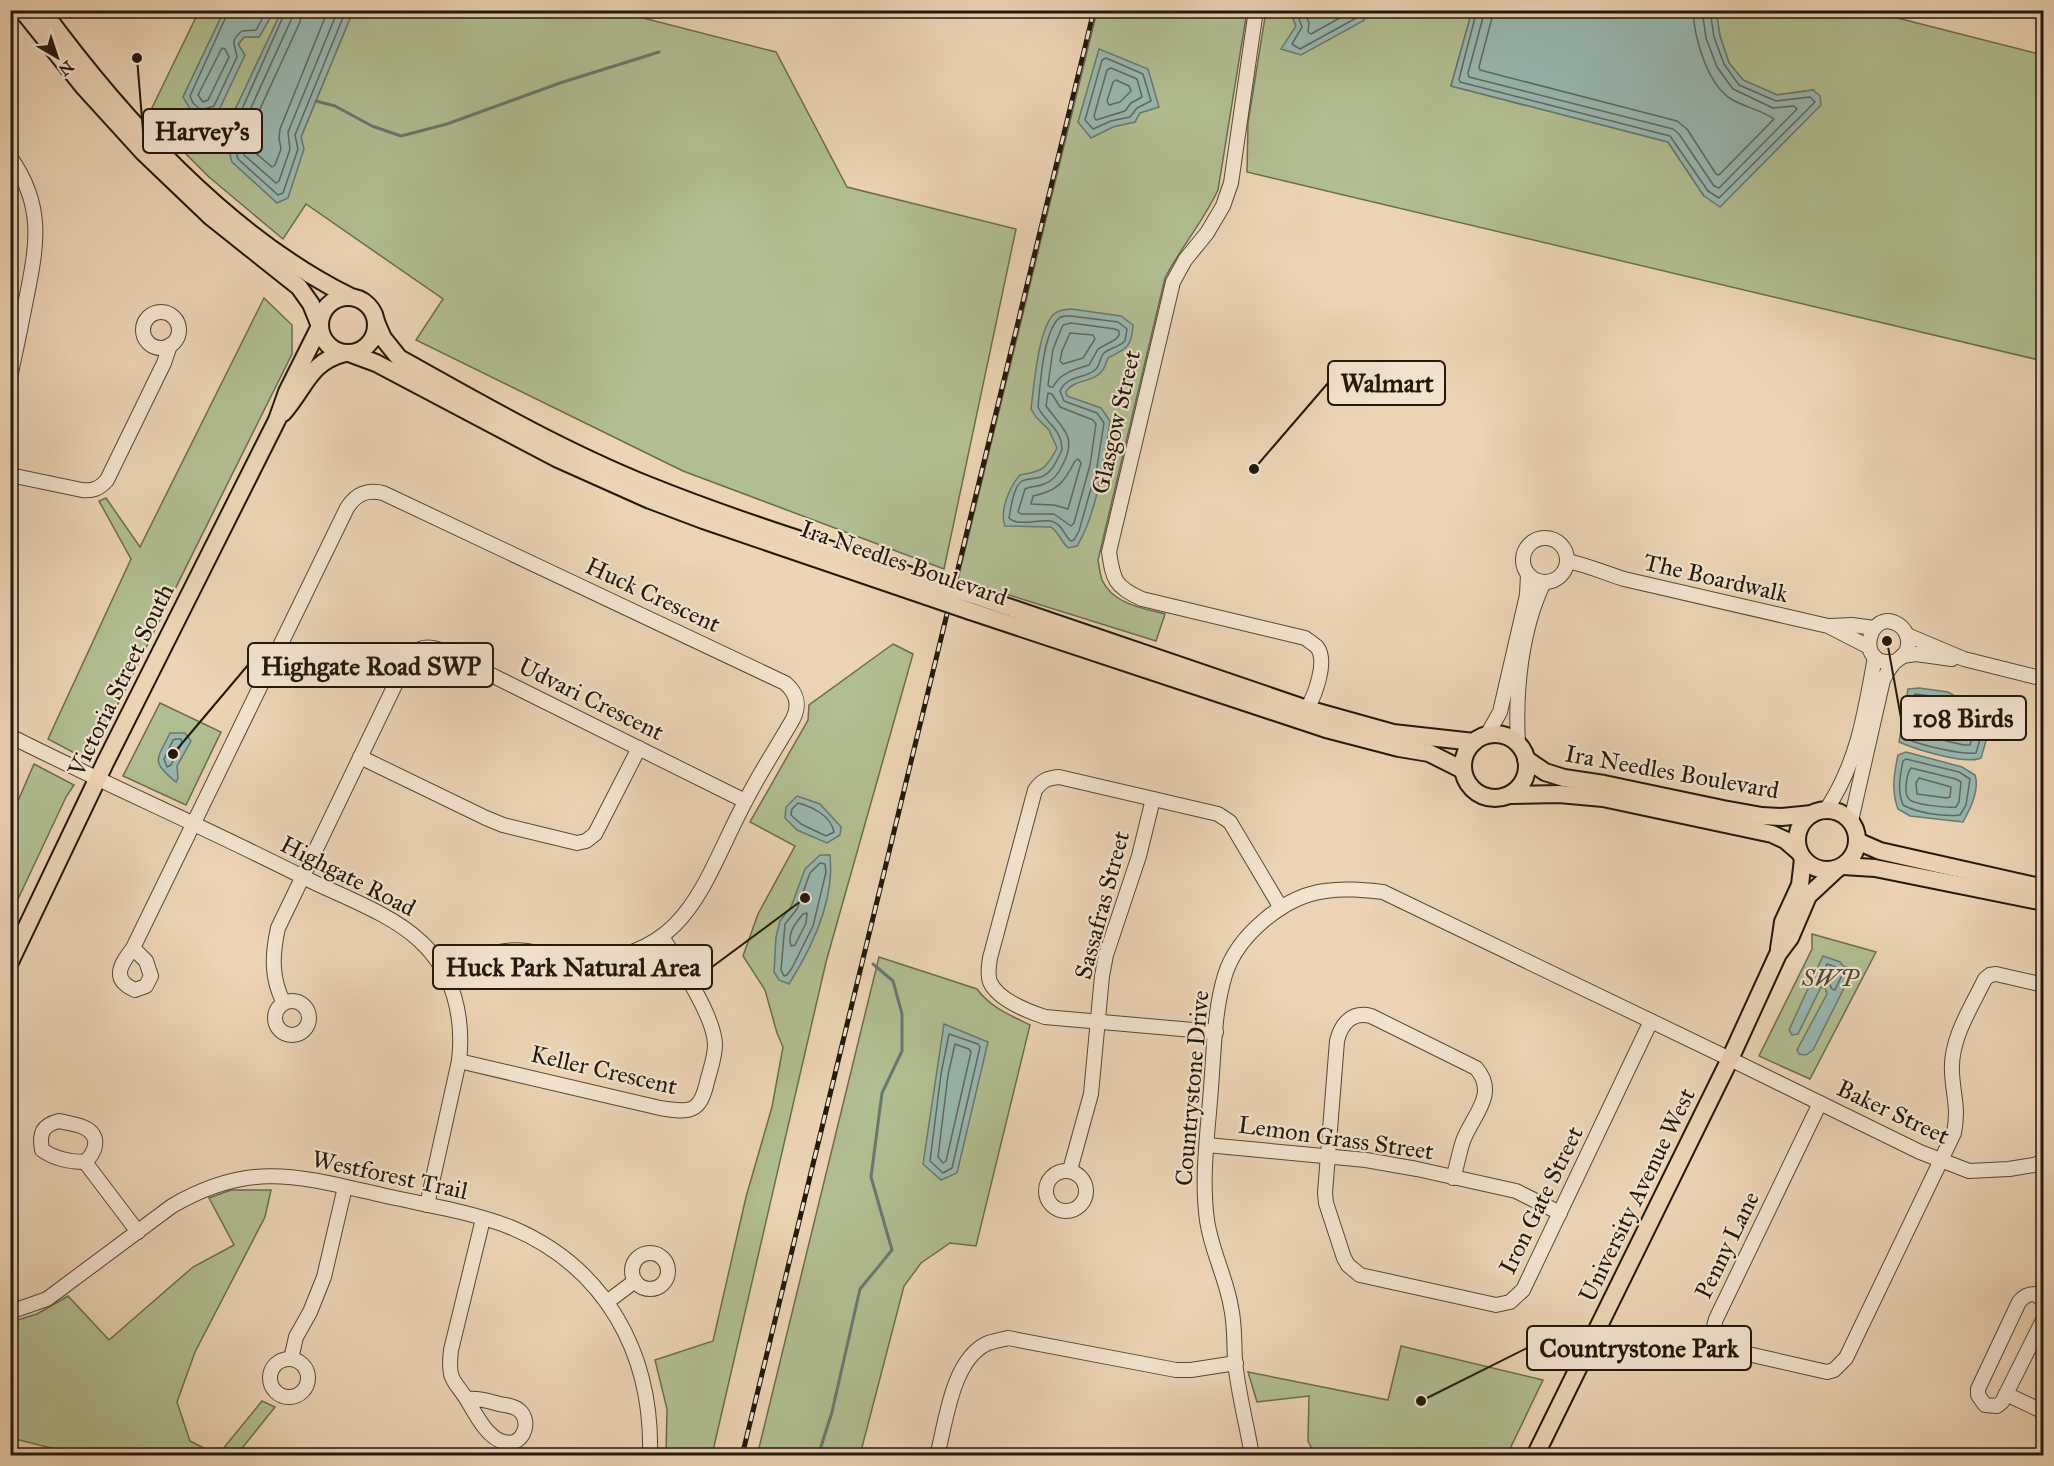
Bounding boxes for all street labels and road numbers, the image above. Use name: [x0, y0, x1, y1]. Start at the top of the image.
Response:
street label: Glasgow Street: [1085, 347, 1147, 497]
street label: Ira Needles Boulevard: [797, 514, 1011, 612]
street label: The Boardwalk: [1641, 547, 1792, 609]
street label: Huck Crescent: [581, 551, 726, 639]
street label: Victoria Street South: [61, 579, 181, 782]
street label: Udvari Crescent: [513, 651, 669, 747]
street label: Ira Needles Boulevard: [1563, 738, 1781, 806]
street label: Sassafras Street: [1068, 827, 1136, 982]
street label: Highgate Road: [275, 829, 421, 923]
street label: Countrystone Drive: [1169, 989, 1215, 1187]
street label: Keller Crescent: [528, 1039, 681, 1102]
street label: Baker Street: [1832, 1073, 1955, 1151]
street label: University Avenue West: [1572, 1083, 1702, 1307]
street label: Lemon Grass Street: [1236, 1109, 1436, 1167]
street label: Iron Gate Street: [1492, 1121, 1590, 1279]
street label: Westforest Trail: [309, 1144, 471, 1206]
street label: Penny Lane: [1688, 1186, 1766, 1304]

